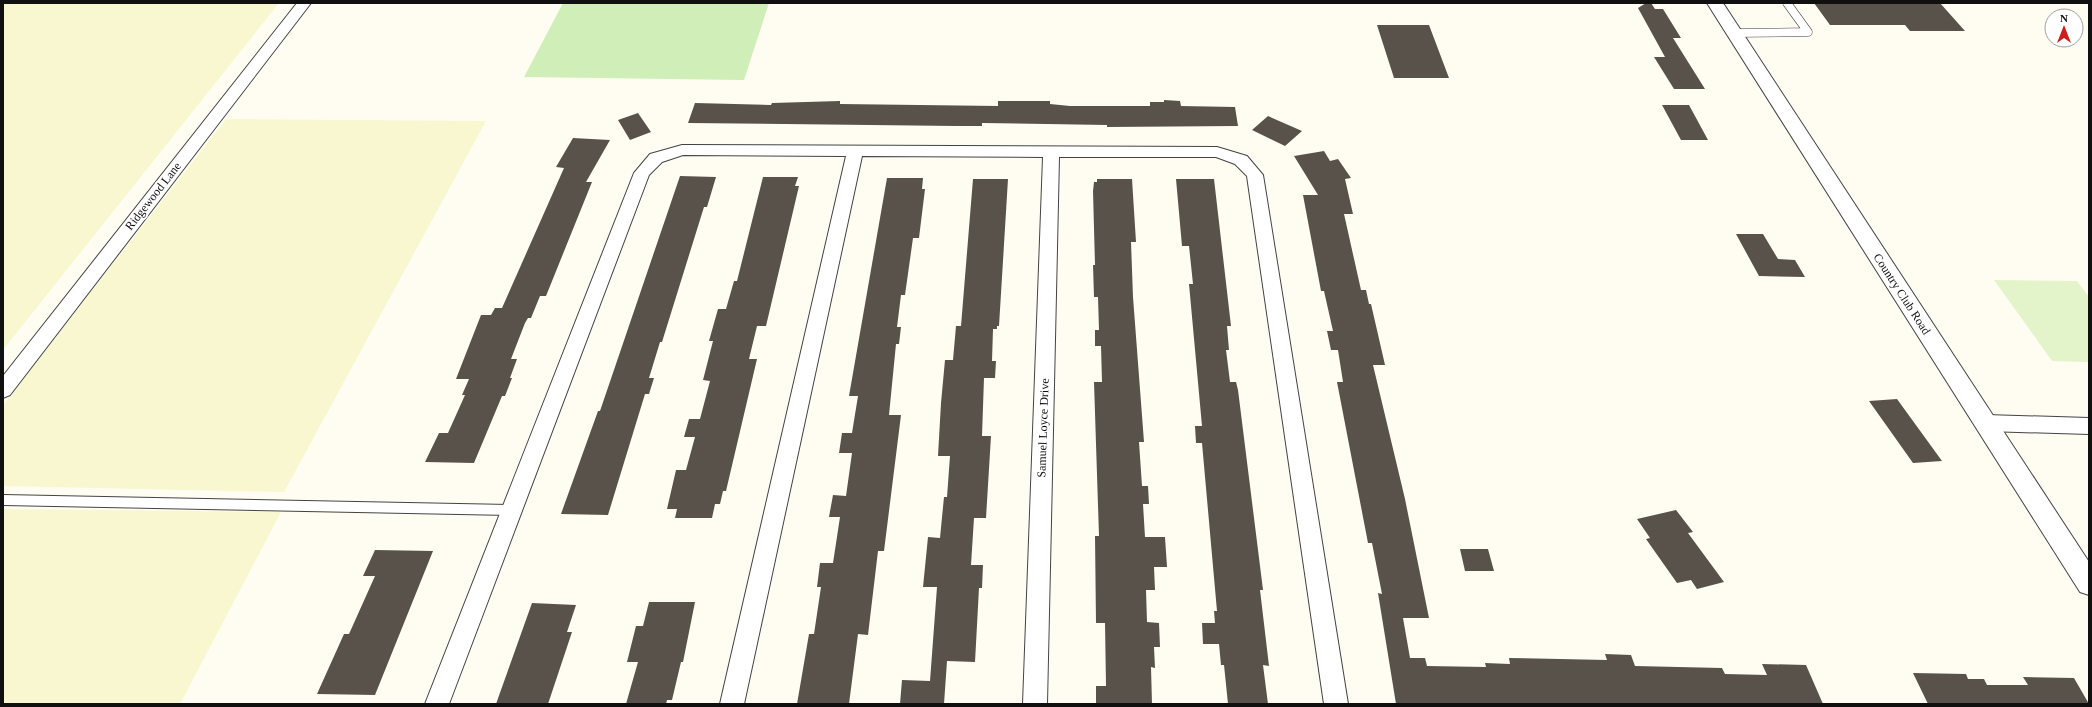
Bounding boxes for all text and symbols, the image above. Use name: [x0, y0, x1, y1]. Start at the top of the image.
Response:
north arrow: [2044, 8, 2084, 48]
text: N: [2060, 12, 2068, 24]
street label: Ridgewood Lane: [122, 159, 184, 233]
street label: Country Club Road: [1871, 251, 1933, 337]
street label: Samuel Loyce Drive: [1034, 378, 1052, 478]

